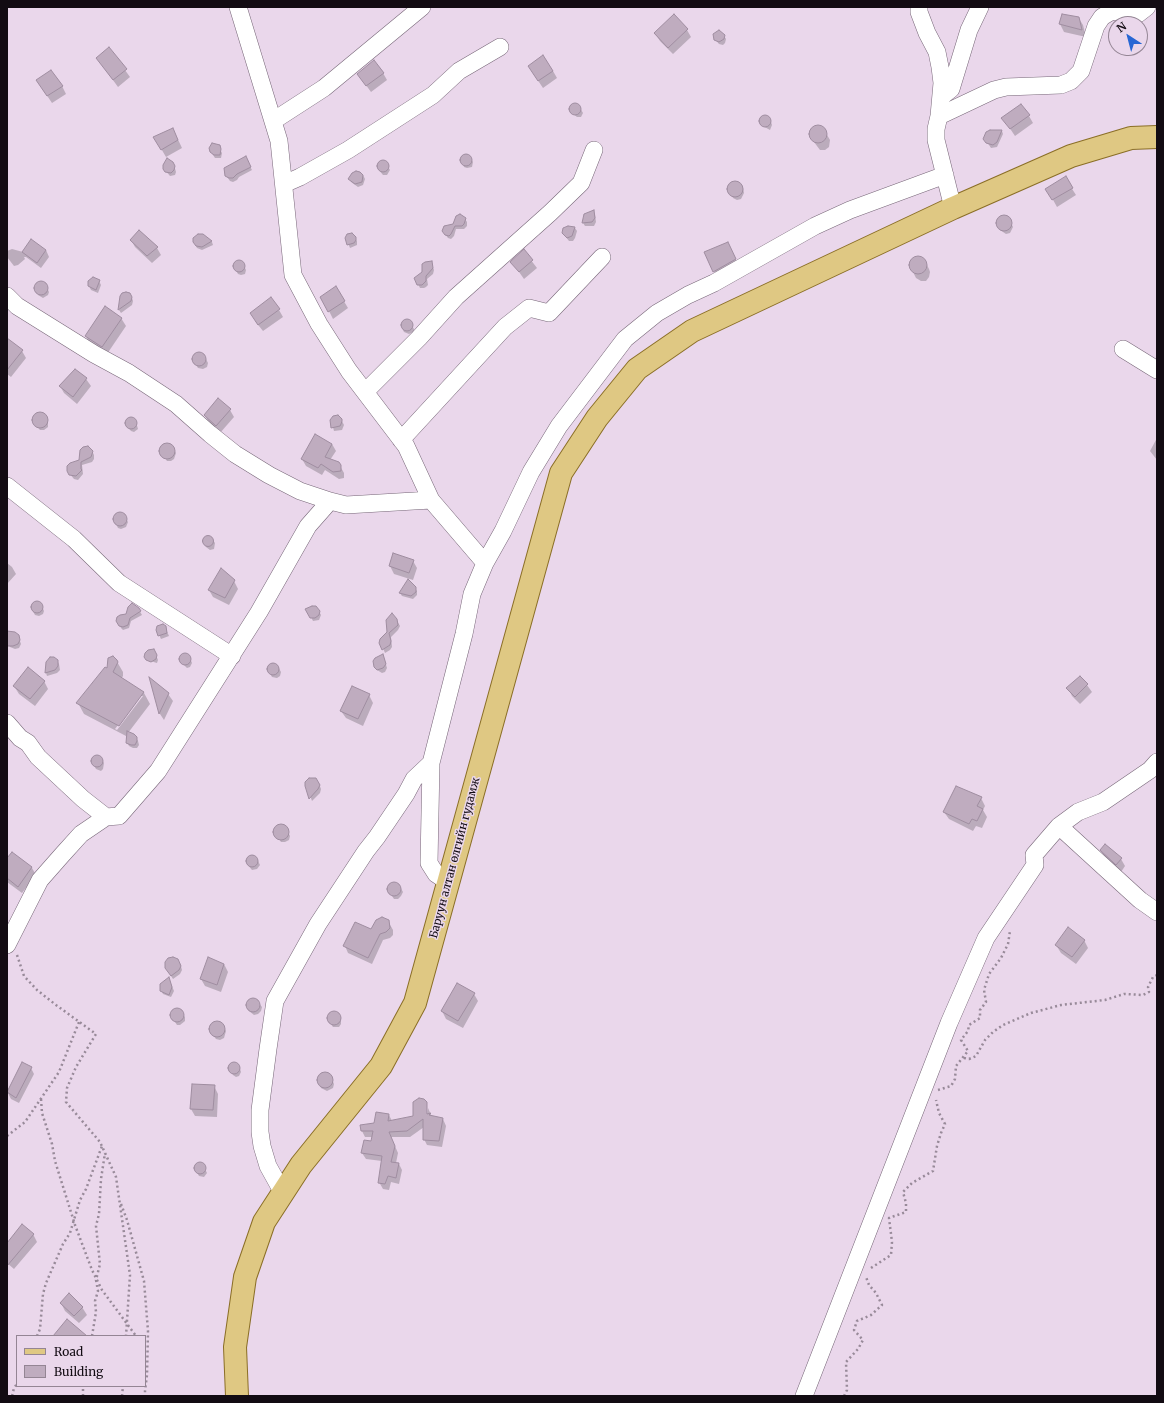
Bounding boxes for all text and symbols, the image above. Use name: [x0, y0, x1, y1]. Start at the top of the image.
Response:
north arrow: [1108, 16, 1148, 56]
text: N: [1114, 19, 1129, 35]
street label: Баруун алтан өлгийн гудамж: [427, 776, 483, 940]
legend: [16, 1335, 146, 1387]
text: Road: [54, 1344, 83, 1359]
text: Building: [54, 1364, 103, 1379]

